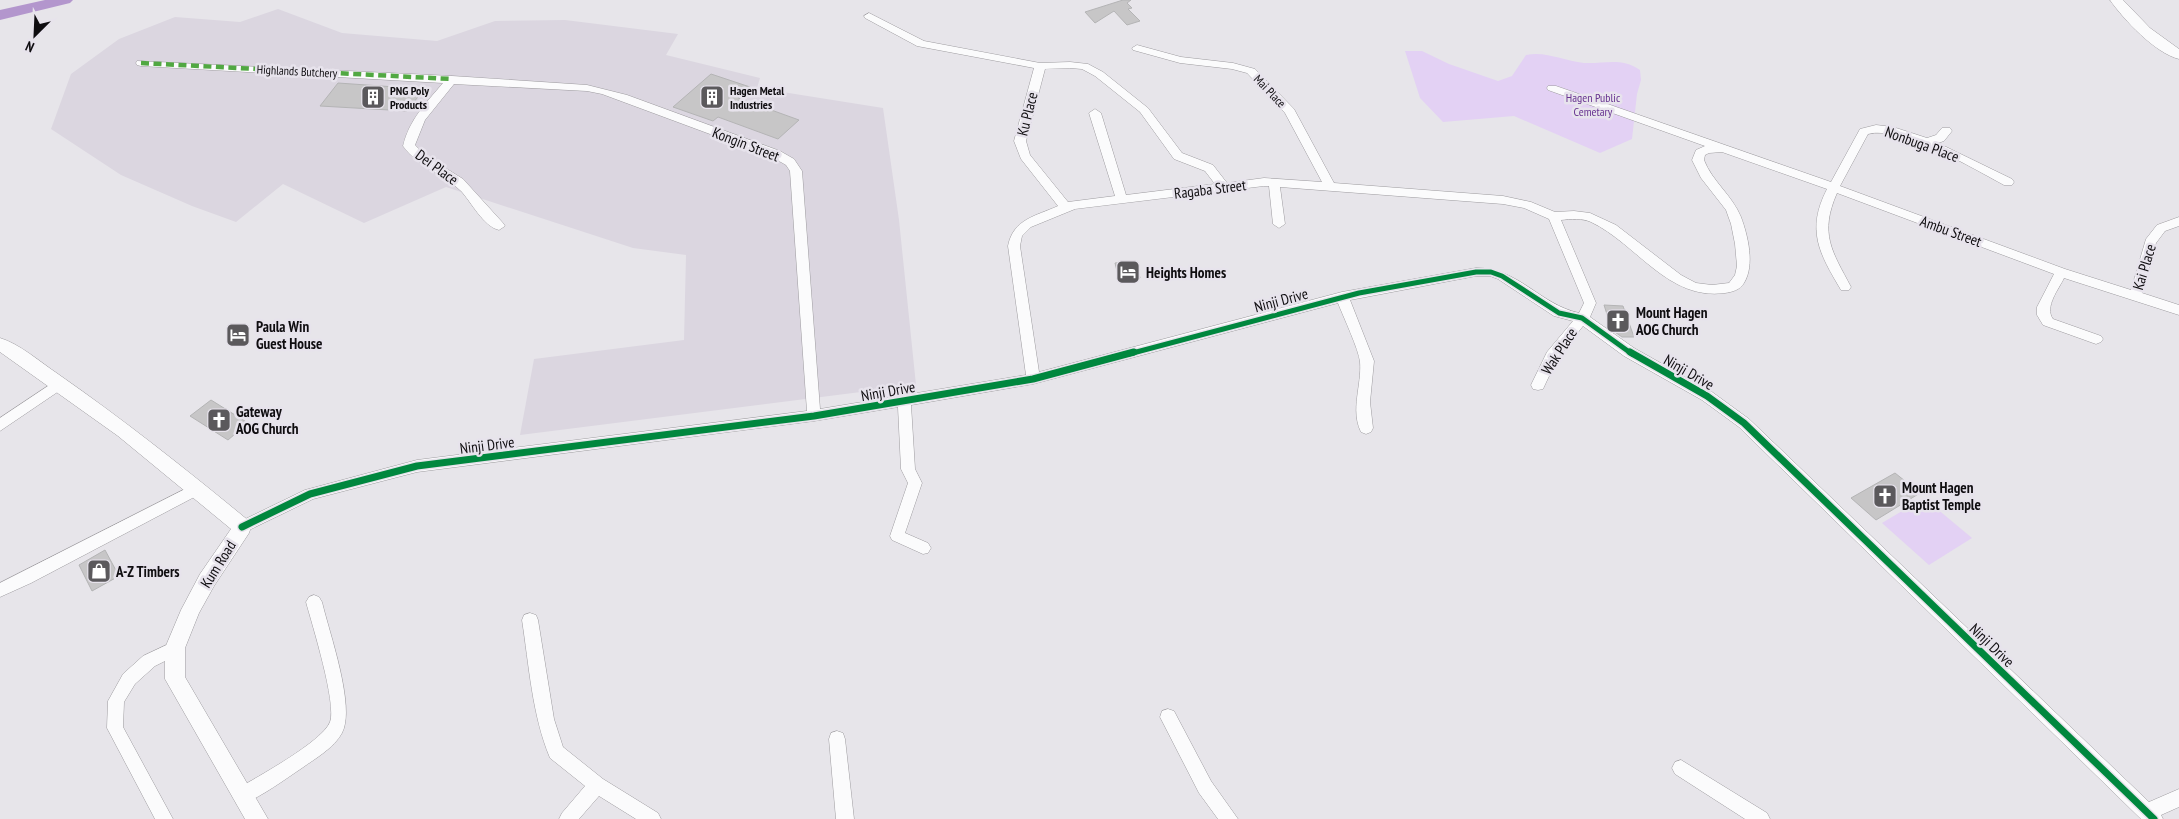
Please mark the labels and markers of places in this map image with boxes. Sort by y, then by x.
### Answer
place label: PNG Poly Products [390,83,429,112]
place label: Hagen Metal Industries [730,83,784,112]
building icon: PNG Poly Products [360,84,386,110]
building icon: Hagen Metal Industries [699,84,725,110]
hotel icon: Heights Homes [1115,259,1141,285]
place label: Heights Homes [1146,263,1226,282]
place label: Mount Hagen AOG Church [1635,303,1708,339]
church icon: Mount Hagen AOG Church [1605,308,1631,334]
place label: Paula Win Guest House [256,317,322,353]
hotel icon: Paula Win Guest House [225,322,251,348]
place label: Gateway AOG Church [235,402,299,438]
church icon: Gateway AOG Church [206,407,232,433]
place label: Mount Hagen Baptist Temple [1902,478,1981,514]
church icon: Mount Hagen Baptist Temple [1872,483,1898,509]
shop icon: A-Z Timbers [86,558,112,584]
place label: A-Z Timbers [115,562,180,581]

